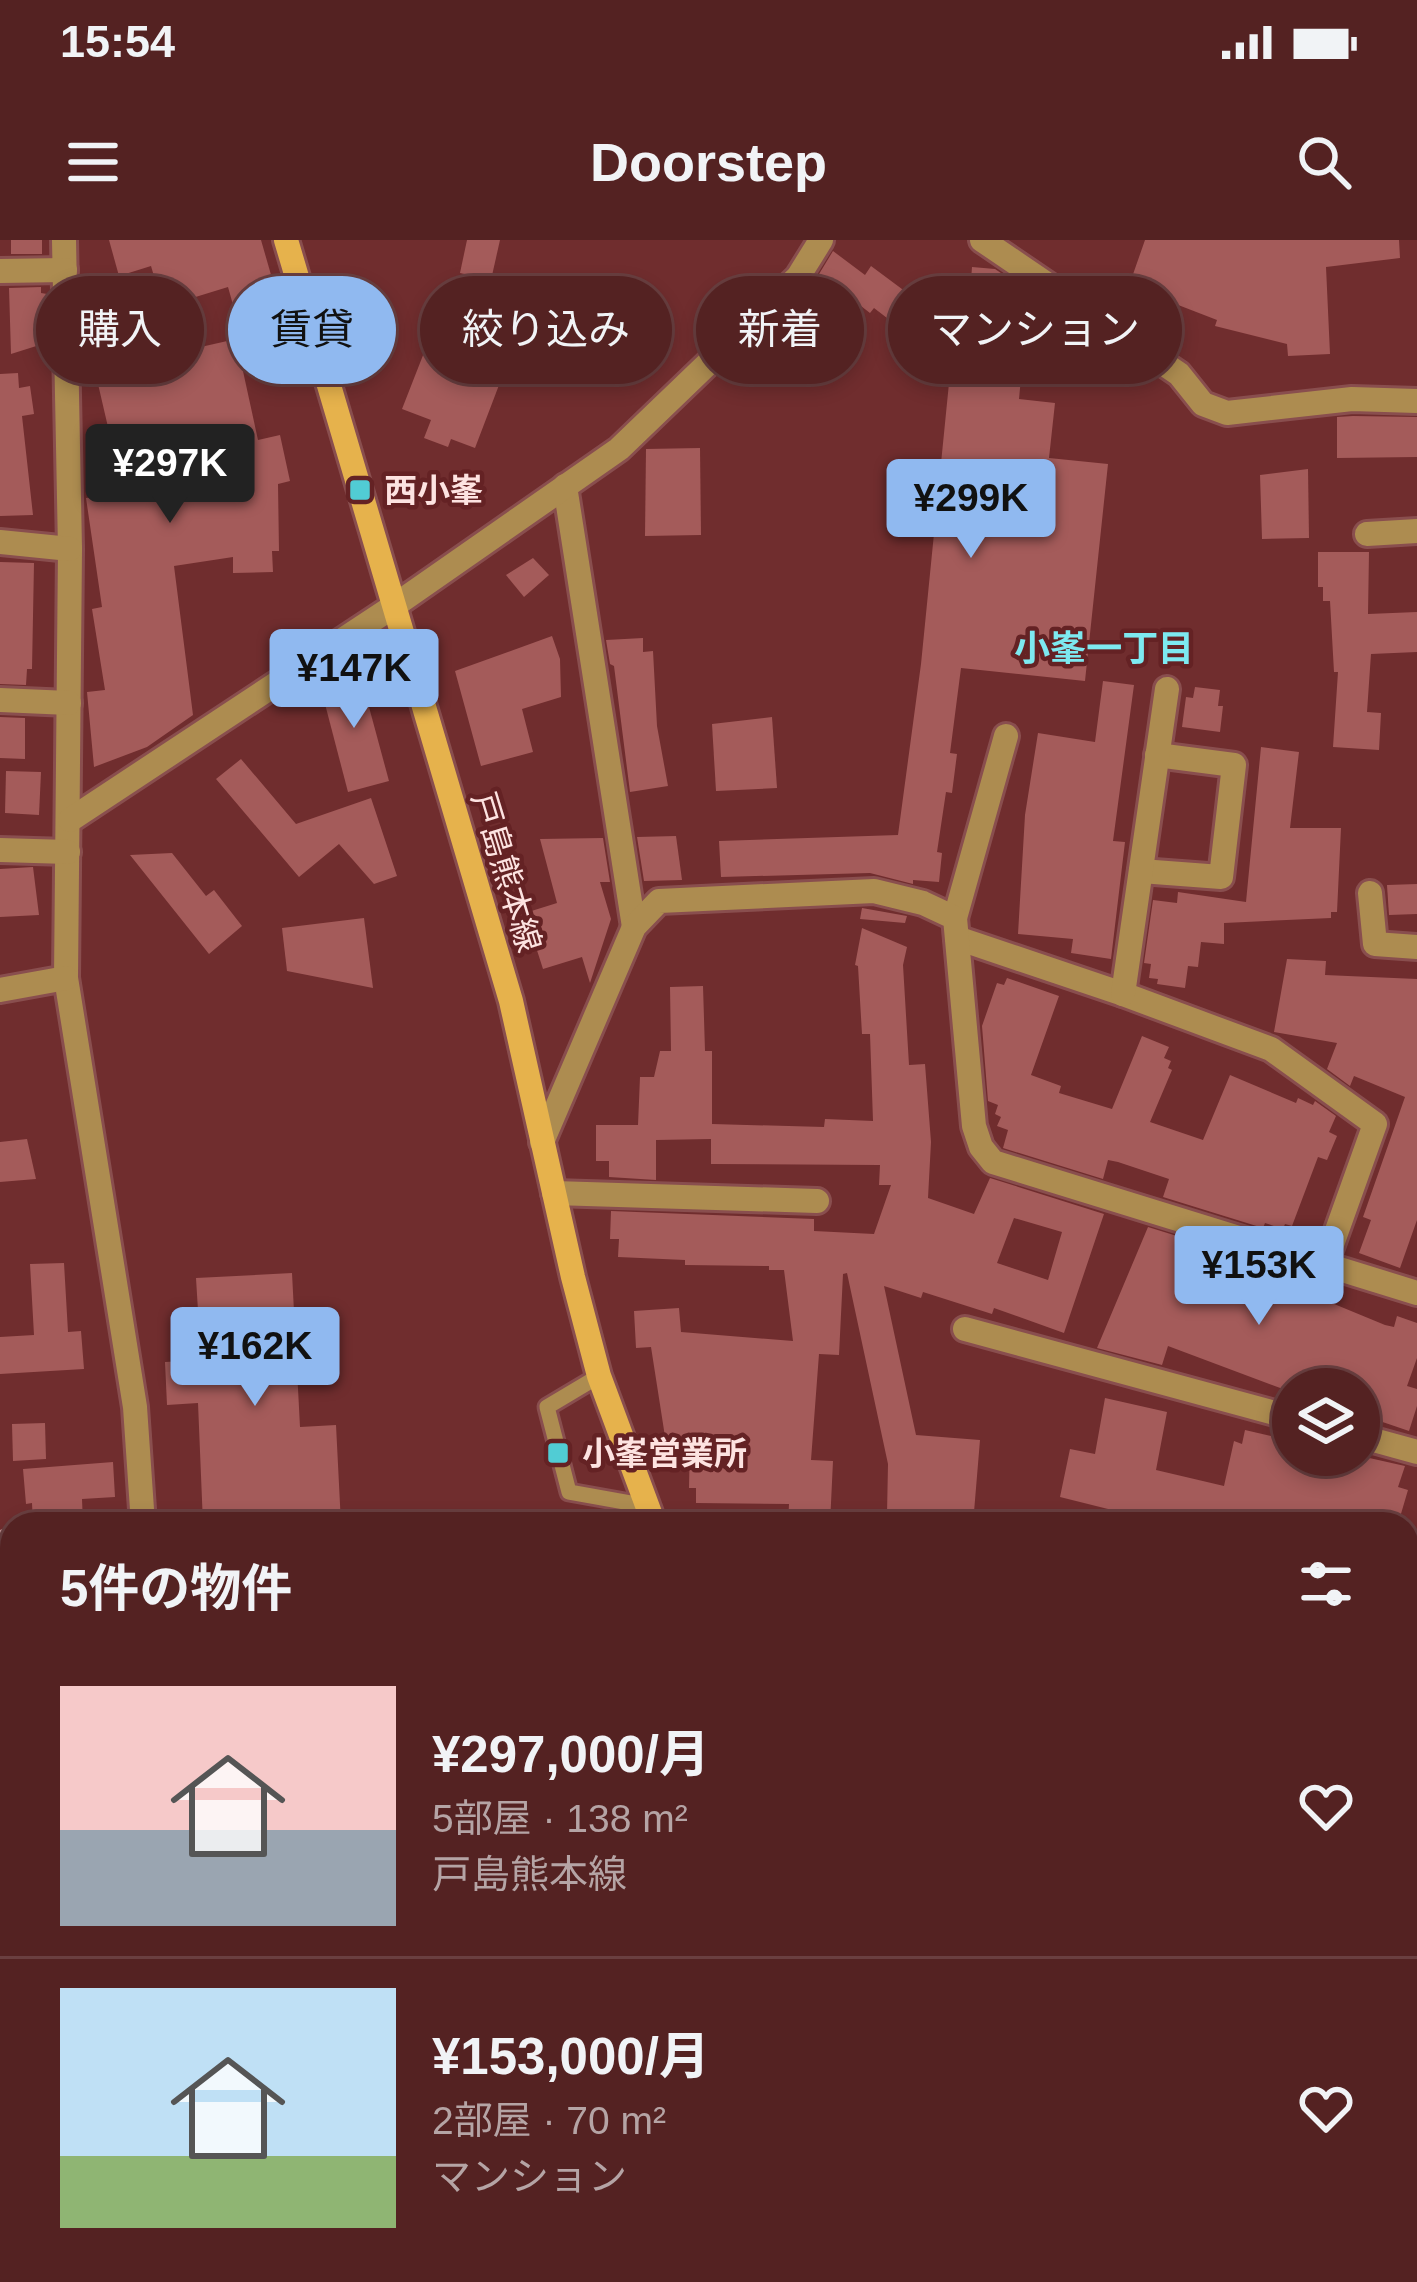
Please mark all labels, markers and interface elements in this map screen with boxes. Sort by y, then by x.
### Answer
text: 15:54 [60,16,175,67]
icon: menu [60,129,126,195]
icon: search [1291,129,1357,195]
text: Doorstep [590,132,827,192]
chip: 購入 [36,276,204,384]
chip: 賃貸 [228,276,396,384]
chip: 絞り込み [420,276,672,384]
chip: 新着 [696,276,864,384]
chip: マンション [888,276,1182,384]
pin: ¥297K [86,424,254,526]
text: ¥297K [113,441,227,484]
pin: ¥299K [887,459,1055,561]
place label: 西小峯 [384,472,483,509]
text: ¥299K [914,476,1028,519]
marker: 西小峯 [347,477,373,503]
district label: 小峯一丁目 [1014,628,1194,669]
pin: ¥147K [270,629,438,731]
text: ¥147K [297,646,411,689]
street label: 戸島熊本線 [465,788,548,956]
pin: ¥153K [1175,1226,1343,1328]
text: ¥153K [1202,1243,1316,1286]
pin: ¥162K [171,1307,339,1409]
text: ¥162K [198,1324,312,1367]
map controls [1272,1368,1380,1476]
button: layers [1272,1368,1380,1476]
place label: 小峯営業所 [582,1435,747,1472]
marker: 小峯営業所 [545,1440,571,1466]
icon: filters [1293,1551,1359,1617]
text: 5件の物件 [60,1560,292,1617]
text: ¥297,000/月 [432,1726,710,1783]
icon: home [156,1734,300,1878]
icon: heart [1293,1773,1359,1839]
text: 5部屋 · 138 m² [432,1797,688,1840]
text: 戸島熊本線 [432,1853,627,1896]
text: ¥153,000/月 [432,2028,710,2085]
icon: home [156,2036,300,2180]
icon: heart [1293,2075,1359,2141]
text: 2部屋 · 70 m² [432,2099,666,2142]
text: マンション [432,2155,627,2198]

